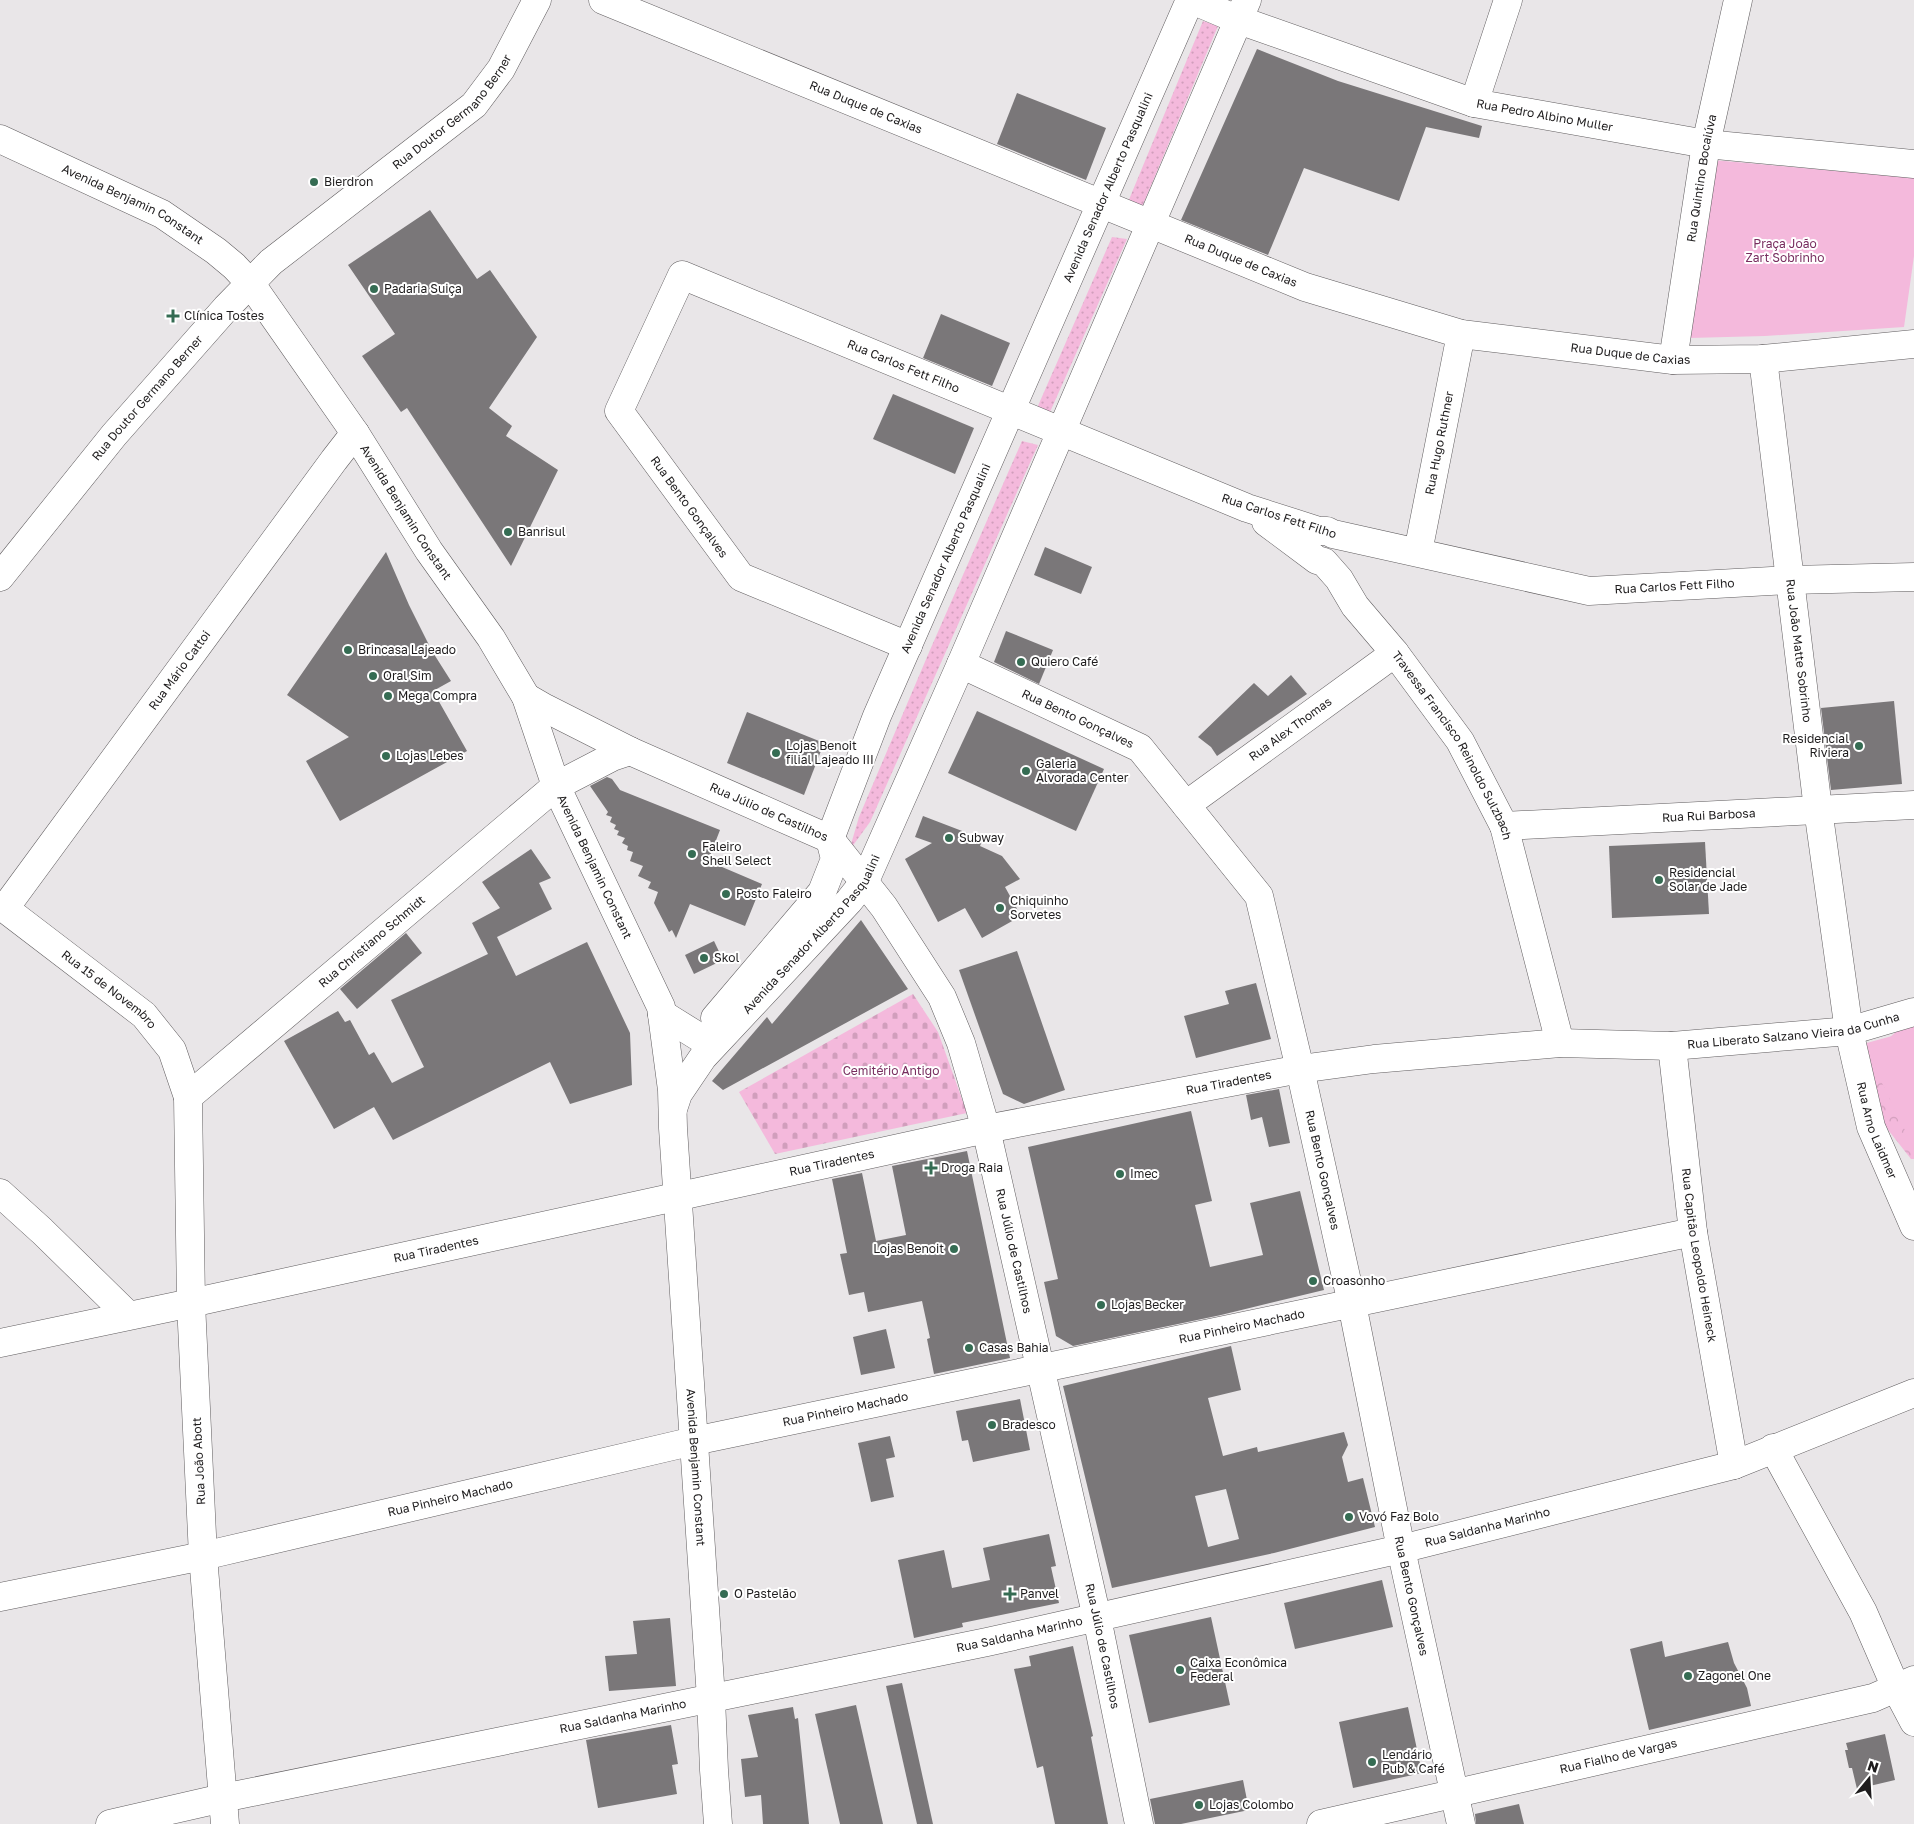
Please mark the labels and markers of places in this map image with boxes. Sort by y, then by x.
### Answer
place label: Bierdron [324,174,373,189]
marker: Bierdron [308,176,320,188]
place label: Padaria Suiça [384,281,462,296]
marker: Padaria Suiça [368,283,380,295]
place label: Clínica Tostes [184,308,264,323]
marker: Clínica Tostes [166,309,180,323]
place label: Banrisul [518,524,566,539]
marker: Banrisul [502,526,514,538]
place label: Brincasa Lajeado [358,642,456,657]
marker: Brincasa Lajeado [342,644,354,656]
place label: Quiero Café [1031,654,1098,669]
marker: Quiero Café [1015,656,1027,668]
place label: Oral Sim [383,668,432,683]
marker: Oral Sim [367,670,379,682]
place label: Mega Compra [398,688,477,703]
marker: Mega Compra [382,690,394,702]
place label: Residencial Riviera [1782,731,1849,760]
place label: Lojas Benoit filial Lajeado III [786,738,874,767]
marker: Residencial Riviera [1853,740,1865,752]
marker: Lojas Benoit filial Lajeado III [770,747,782,759]
place label: Lojas Lebes [396,748,464,763]
marker: Lojas Lebes [380,750,392,762]
place label: Galeria Alvorada Center [1036,756,1129,785]
marker: Galeria Alvorada Center [1020,765,1032,777]
place label: Subway [959,830,1004,845]
marker: Subway [943,832,955,844]
place label: Faleiro Shell Select [702,839,772,868]
marker: Faleiro Shell Select [686,848,698,860]
place label: Residencial Solar de Jade [1669,865,1747,894]
marker: Residencial Solar de Jade [1653,874,1665,886]
place label: Posto Faleiro [736,886,812,901]
marker: Posto Faleiro [720,888,732,900]
place label: Chiquinho Sorvetes [1010,893,1069,922]
marker: Chiquinho Sorvetes [994,902,1006,914]
place label: Skol [714,950,739,965]
marker: Skol [698,952,710,964]
place label: Droga Raia [941,1160,1003,1175]
marker: Droga Raia [925,1162,937,1174]
place label: Imec [1130,1166,1158,1181]
marker: Imec [1114,1168,1126,1180]
place label: Lojas Benoit [873,1241,944,1256]
marker: Lojas Benoit [948,1243,960,1255]
place label: Croasonho [1323,1273,1385,1288]
marker: Croasonho [1307,1275,1319,1287]
place label: Lojas Becker [1111,1297,1184,1312]
marker: Lojas Becker [1095,1299,1107,1311]
place label: Casas Bahia [979,1340,1049,1355]
marker: Casas Bahia [963,1342,975,1354]
place label: Bradesco [1002,1417,1056,1432]
marker: Bradesco [986,1419,998,1431]
place label: Vovó Faz Bolo [1359,1509,1439,1524]
marker: Vovó Faz Bolo [1343,1511,1355,1523]
place label: O Pastelão [734,1586,796,1601]
place label: Panvel [1020,1586,1059,1601]
marker: O Pastelão [718,1588,730,1600]
marker: Panvel [1004,1588,1016,1600]
place label: Caixa Econômica Federal [1190,1655,1287,1684]
marker: Caixa Econômica Federal [1174,1664,1186,1676]
place label: Zagonel One [1698,1668,1771,1683]
marker: Zagonel One [1682,1670,1694,1682]
place label: Lendário Pub & Café [1382,1747,1445,1776]
marker: Lendário Pub & Café [1366,1756,1378,1768]
place label: Lojas Colombo [1209,1797,1294,1812]
marker: Lojas Colombo [1193,1799,1205,1811]

